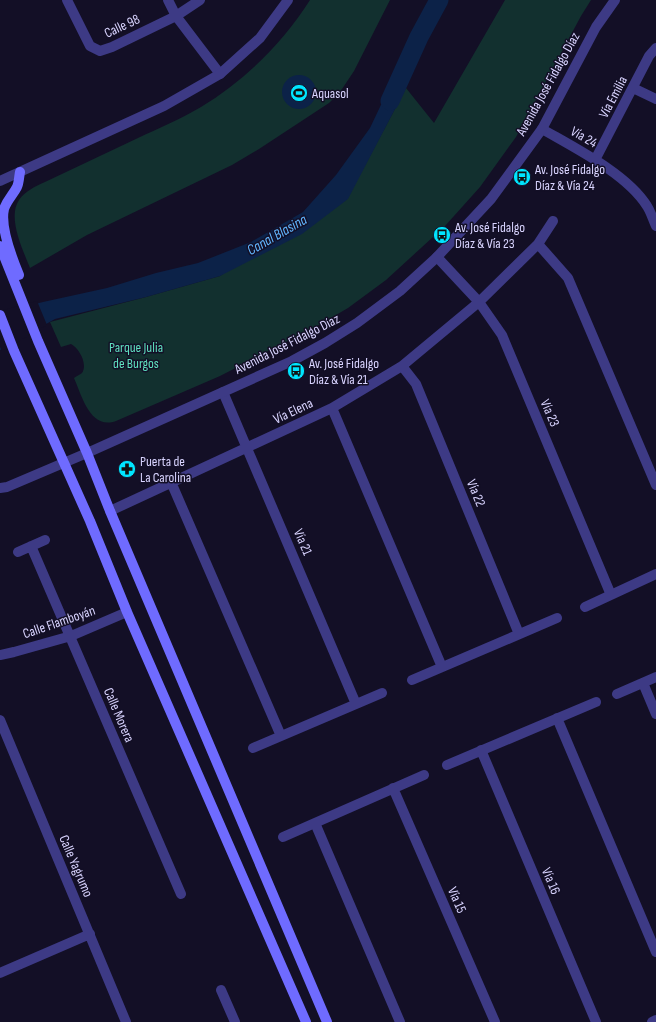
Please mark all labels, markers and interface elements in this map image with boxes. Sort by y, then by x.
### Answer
street label: Calle 98 [101,10,143,42]
street label: Avenida José Fidalgo Díaz [512,29,584,140]
street label: Vía Emilia [595,73,631,121]
sports icon: Aquasol [289,83,309,103]
place label: Aquasol [311,85,349,102]
street label: Vía 24 [568,123,601,151]
place label: Av. José Fidalgo Díaz & Vía 24 [534,161,605,194]
bus stop icon: Av. José Fidalgo Díaz & Vía 24 [512,167,532,187]
water label: Canal Blasina [244,210,310,260]
place label: Av. José Fidalgo Díaz & Vía 23 [454,219,525,252]
bus stop icon: Av. José Fidalgo Díaz & Vía 23 [432,225,452,245]
street label: Avenida José Fidalgo Díaz [231,310,342,378]
park label: Parque Julia de Burgos [109,339,163,372]
place label: Av. José Fidalgo Díaz & Vía 21 [308,355,379,388]
bus stop icon: Av. José Fidalgo Díaz & Vía 21 [286,361,306,381]
street label: Vía Elena [270,394,316,428]
street label: Vía 23 [537,397,563,429]
place label: Puerta de La Carolina [140,453,191,486]
pharmacy icon: Puerta de La Carolina [117,459,137,479]
street label: Vía 22 [463,477,489,509]
street label: Vía 21 [290,526,316,558]
street label: Calle Flamboyán [21,602,97,642]
street label: Calle Morera [100,685,138,745]
street label: Calle Yagrumo [55,832,97,900]
street label: Vía 16 [538,865,564,897]
street label: Vía 15 [444,884,470,916]

